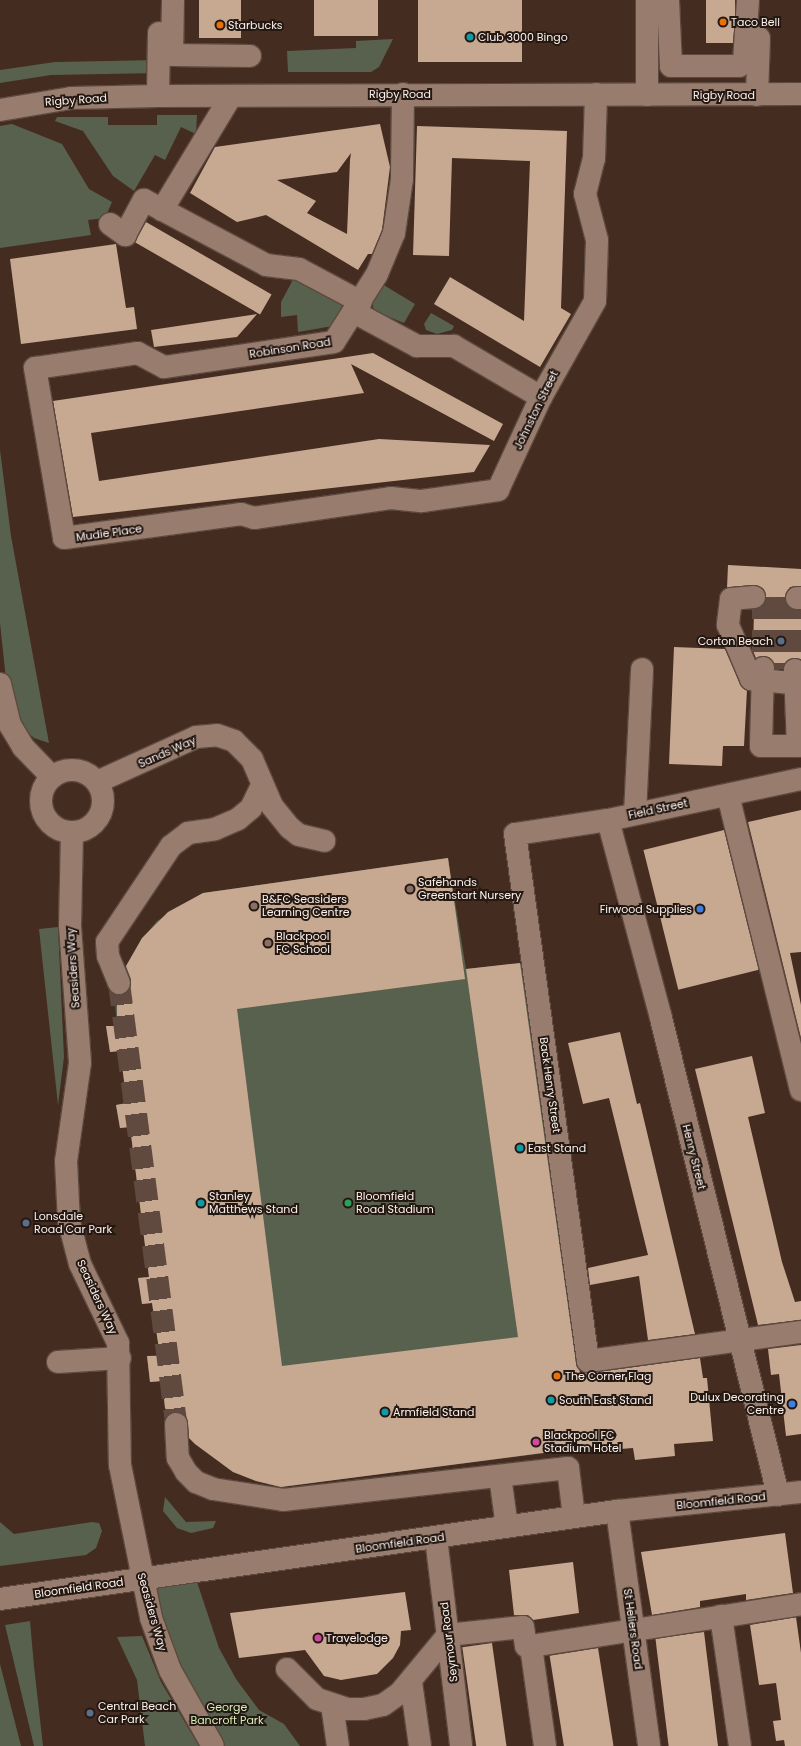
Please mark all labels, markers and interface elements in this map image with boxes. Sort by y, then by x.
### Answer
place label: Taco Bell [731,15,780,29]
marker: Taco Bell [718,17,728,27]
place label: Starbucks [228,18,283,32]
marker: Starbucks [215,20,225,30]
place label: Club 3000 Bingo [478,30,568,44]
marker: Club 3000 Bingo [465,32,475,42]
street label: Rigby Road [369,87,431,101]
street label: Rigby Road [693,88,755,102]
street label: Rigby Road [45,91,107,109]
street label: Robinson Road [248,335,332,361]
street label: Johnston Street [511,368,561,452]
street label: Mudie Place [75,522,143,544]
place label: Corton Beach [698,634,773,648]
marker: Corton Beach [776,636,786,646]
street label: Sands Way [136,733,198,771]
street label: Field Street [627,796,689,822]
place label: Safehands Greenstart Nursery [418,876,521,902]
marker: Safehands Greenstart Nursery [405,884,415,894]
place label: B&FC Seasiders Learning Centre [262,893,350,919]
marker: B&FC Seasiders Learning Centre [249,901,259,911]
place label: Firwood Supplies [600,902,692,916]
marker: Firwood Supplies [695,904,705,914]
street label: Seasiders Way [64,927,82,1009]
place label: Blackpool FC School [276,930,330,956]
marker: Blackpool FC School [263,938,273,948]
street label: Back Henry Street [537,1036,563,1134]
street label: Henry Street [680,1123,708,1191]
place label: East Stand [528,1141,586,1155]
marker: East Stand [515,1143,525,1153]
place label: Stanley Matthews Stand [209,1190,298,1216]
place label: Bloomfield Road Stadium [356,1190,434,1216]
marker: Stanley Matthews Stand [196,1198,206,1208]
marker: Bloomfield Road Stadium [343,1198,353,1208]
place label: Lonsdale Road Car Park [34,1210,112,1236]
marker: Lonsdale Road Car Park [21,1218,31,1228]
street label: Seasiders Way [74,1258,120,1336]
place label: The Corner Flag [565,1369,651,1383]
marker: The Corner Flag [552,1371,562,1381]
place label: Dulux Decorating Centre [690,1391,784,1417]
place label: South East Stand [559,1393,652,1407]
marker: South East Stand [546,1395,556,1405]
marker: Dulux Decorating Centre [787,1399,797,1409]
place label: Armfield Stand [393,1405,474,1419]
marker: Armfield Stand [380,1407,390,1417]
place label: Blackpool FC Stadium Hotel [544,1429,622,1455]
marker: Blackpool FC Stadium Hotel [531,1437,541,1447]
street label: Bloomfield Road [676,1490,766,1512]
street label: Bloomfield Road [355,1530,445,1556]
street label: Seasiders Way [135,1571,169,1653]
street label: Bloomfield Road [34,1575,124,1601]
street label: St Heliers Road [621,1588,645,1670]
street label: Seymour Road [438,1601,460,1683]
place label: Travelodge [326,1631,388,1645]
marker: Travelodge [313,1633,323,1643]
place label: Central Beach Car Park [98,1700,176,1726]
park label: George Bancroft Park [190,1701,264,1727]
marker: Central Beach Car Park [85,1708,95,1718]

